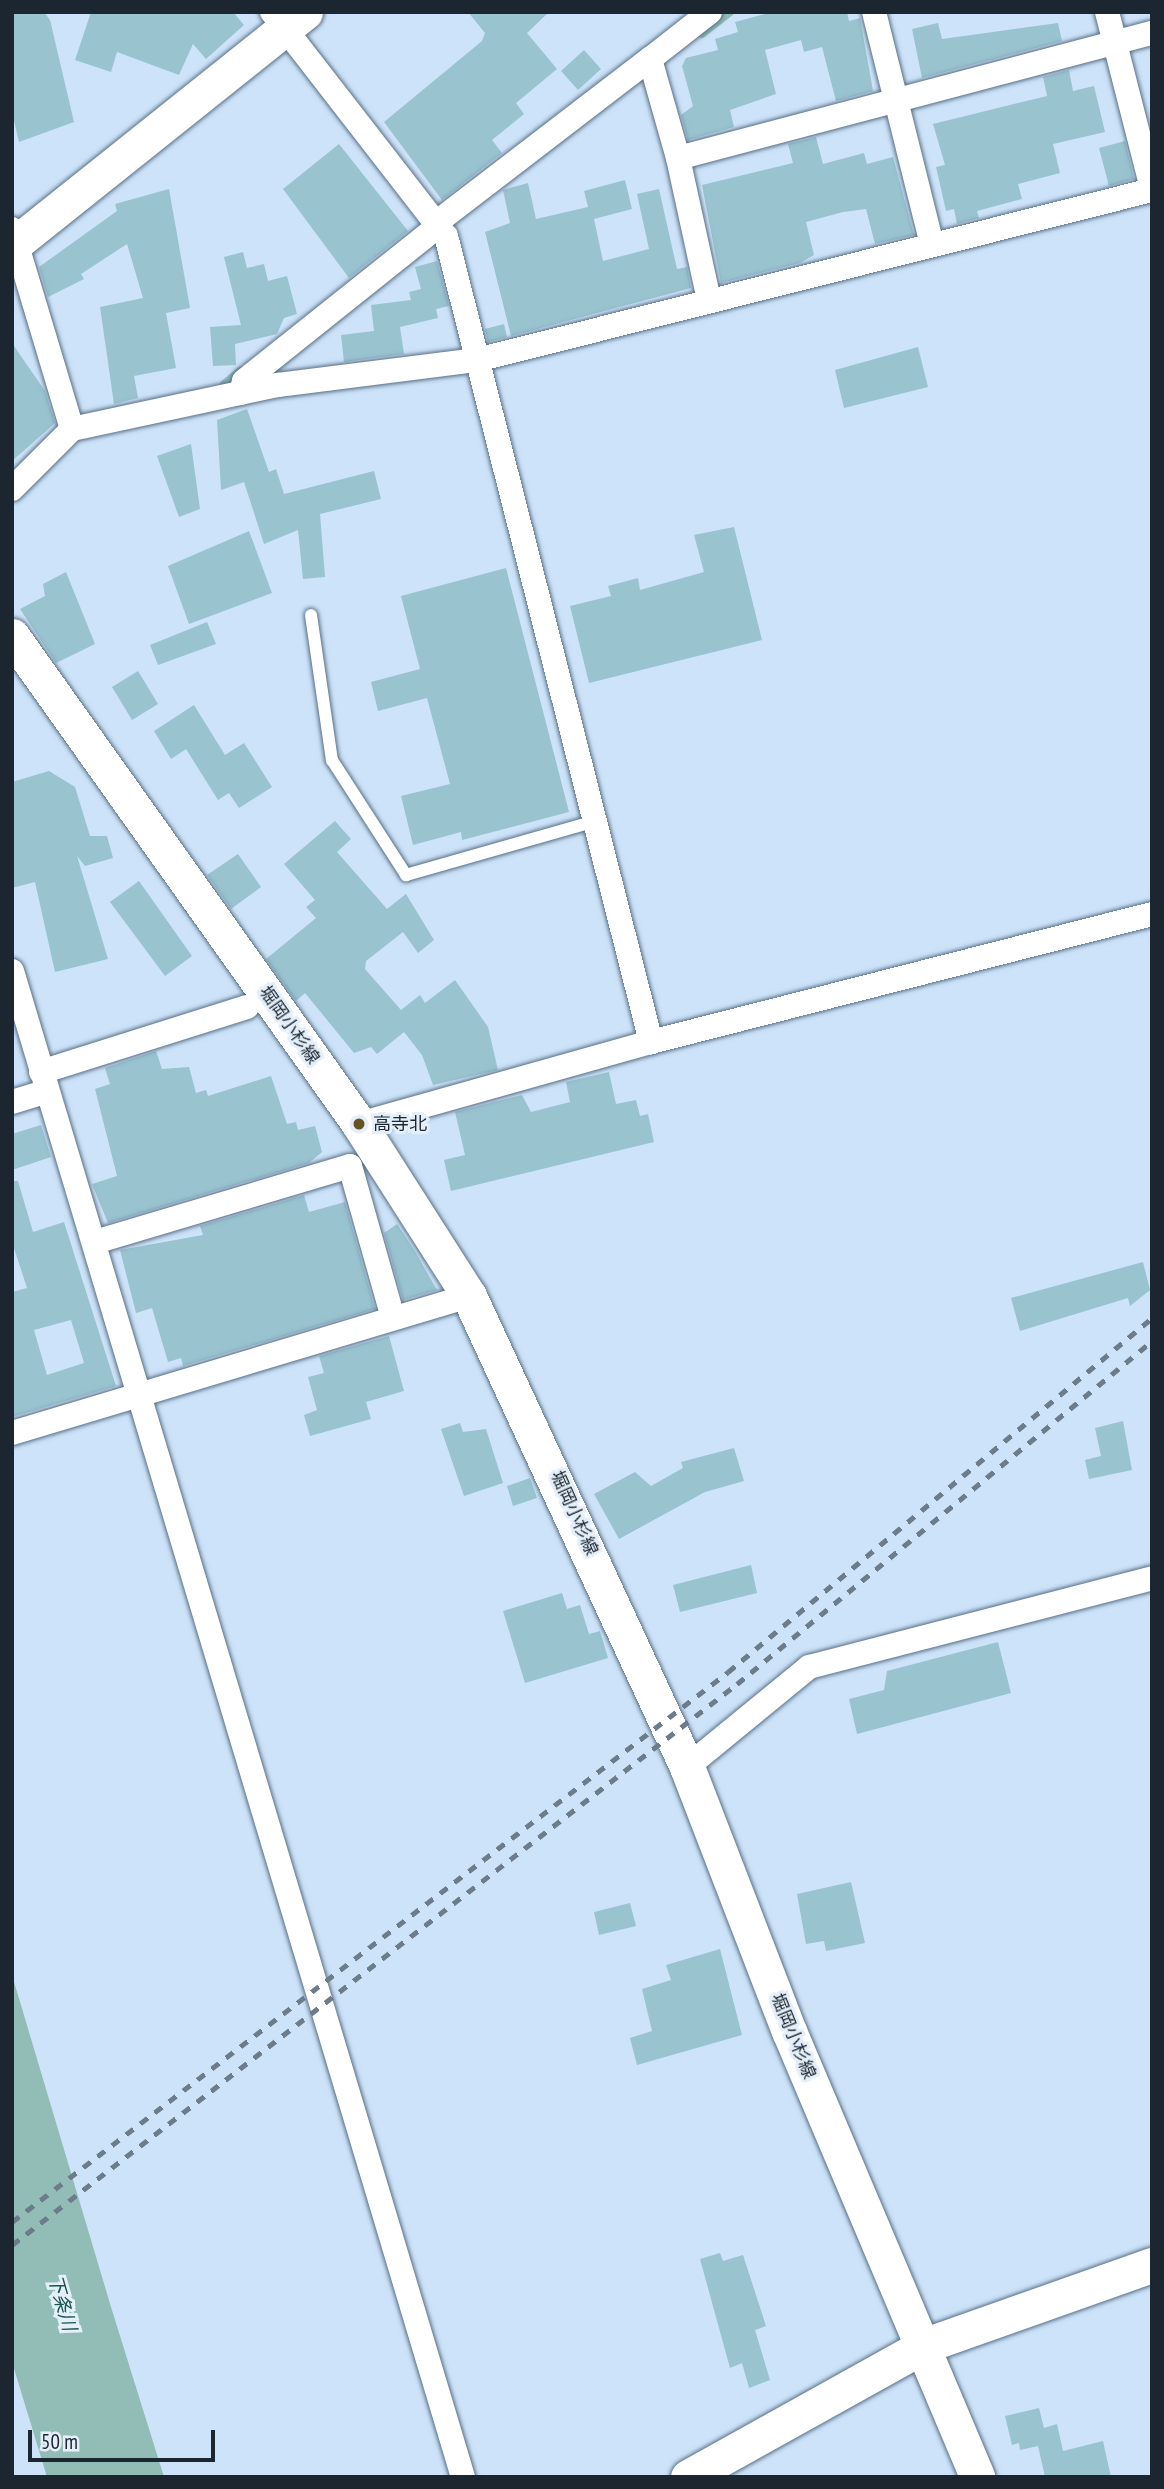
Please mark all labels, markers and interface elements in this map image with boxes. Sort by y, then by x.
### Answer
street label: 堀岡小杉線 [254,982,324,1068]
place label: 高寺北 [373,1113,427,1135]
marker: 高寺北 [351,1116,367,1132]
street label: 堀岡小杉線 [546,1467,602,1559]
street label: 堀岡小杉線 [766,1990,820,2082]
water label: 下条川 [43,2272,81,2334]
scale bar [32,2416,219,2460]
text: 50 m [41,2428,78,2455]

